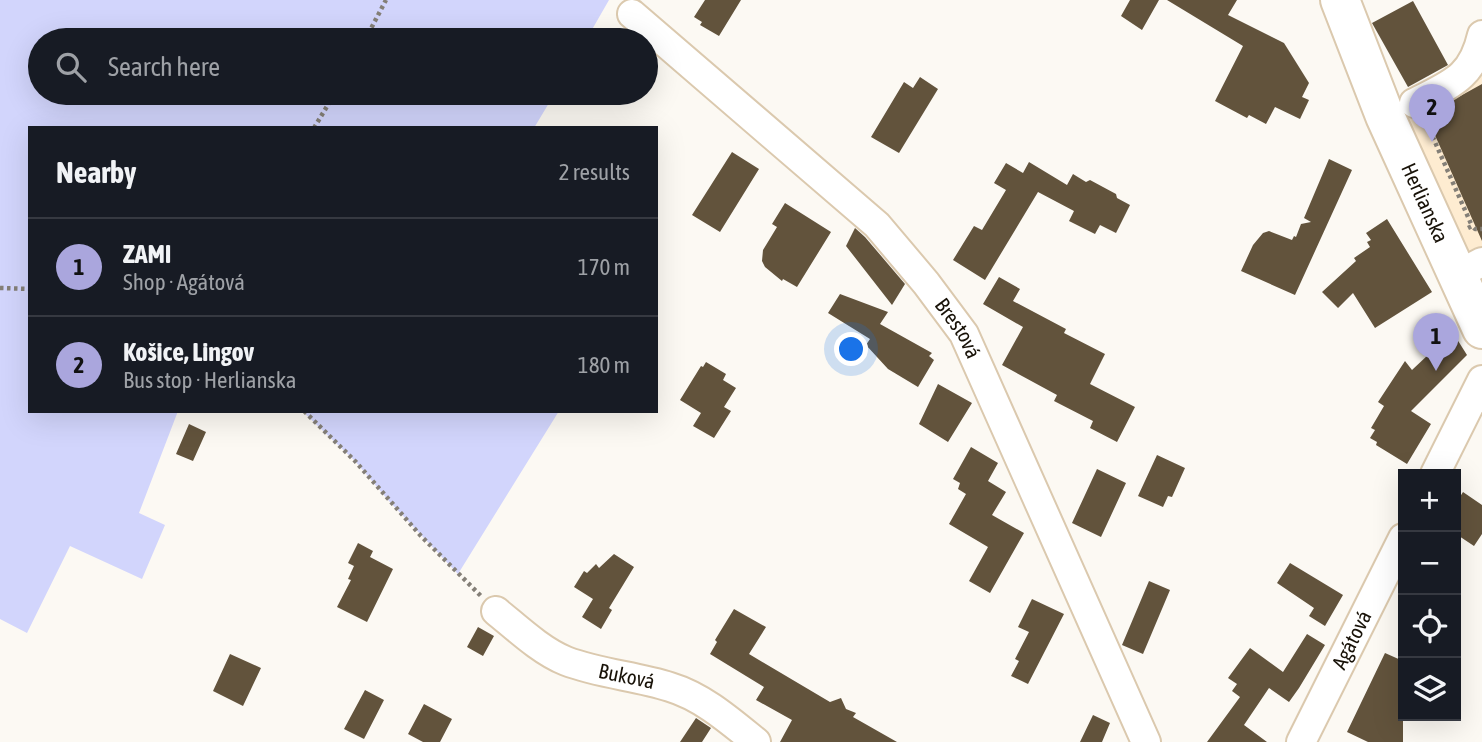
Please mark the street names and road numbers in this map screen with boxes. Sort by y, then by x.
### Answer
street label: Herlianska [1397,159,1454,246]
street label: Brestová [931,293,986,362]
street label: Agátová [1326,606,1376,673]
street label: Buková [596,658,657,693]

